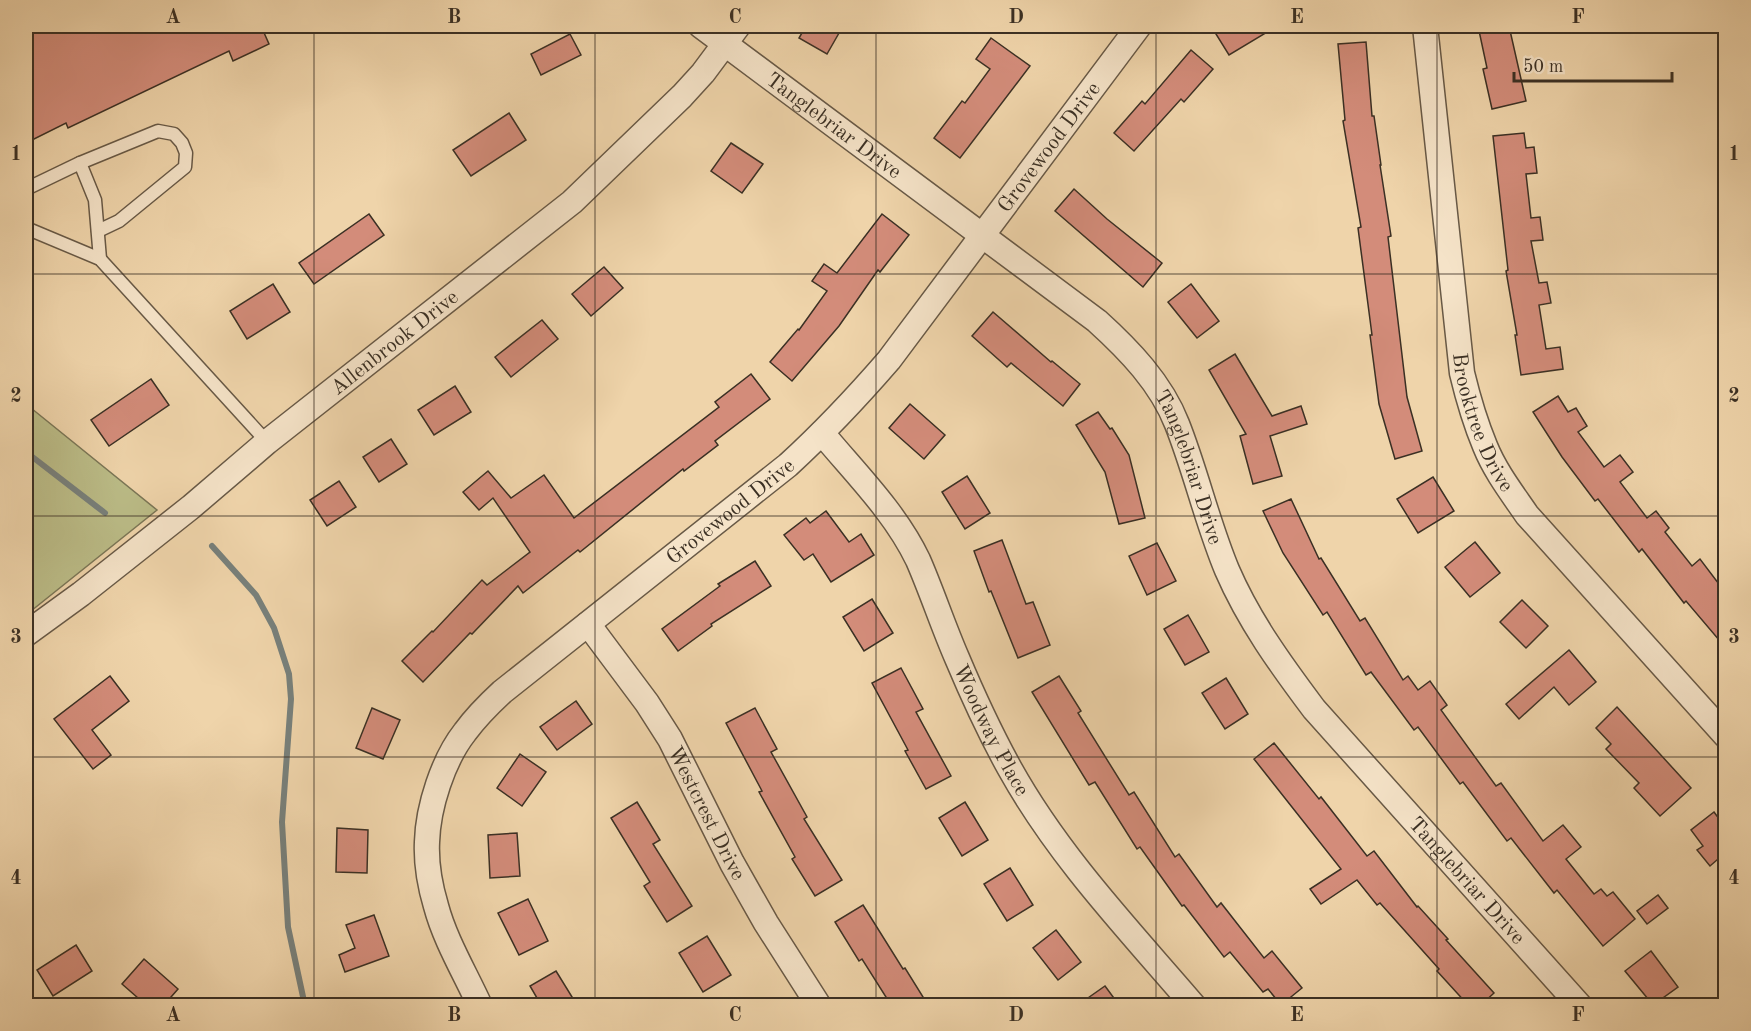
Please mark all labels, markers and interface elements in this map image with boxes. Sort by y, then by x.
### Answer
text: A [165,8,181,28]
text: B [447,8,461,28]
text: C [728,8,742,28]
text: D [1008,8,1024,28]
text: E [1290,8,1304,28]
text: F [1571,8,1585,28]
scale bar [1514,45,1672,83]
text: 50 m [1523,58,1563,76]
street label: Tanglebriar Drive [762,69,905,183]
street label: Grovewood Drive [994,79,1105,217]
text: 1 [10,145,22,165]
text: 1 [1728,145,1740,165]
street label: Allenbrook Drive [327,287,463,400]
street label: Brooktree Drive [1448,352,1517,496]
text: 2 [10,387,22,407]
street label: Tanglebriar Drive [1150,387,1225,547]
text: 2 [1728,387,1740,407]
street label: Grovewood Drive [663,455,799,569]
text: 3 [10,628,22,648]
text: 3 [1728,628,1740,648]
street label: Woodway Place [949,662,1032,800]
street label: Westcrest Drive [663,743,748,884]
street label: Tanglebriar Drive [1404,814,1528,949]
text: 4 [10,869,22,889]
text: 4 [1728,869,1740,889]
text: A [165,1006,181,1026]
text: B [447,1006,461,1026]
text: C [728,1006,742,1026]
text: D [1008,1006,1024,1026]
text: E [1290,1006,1304,1026]
text: F [1571,1006,1585,1026]

